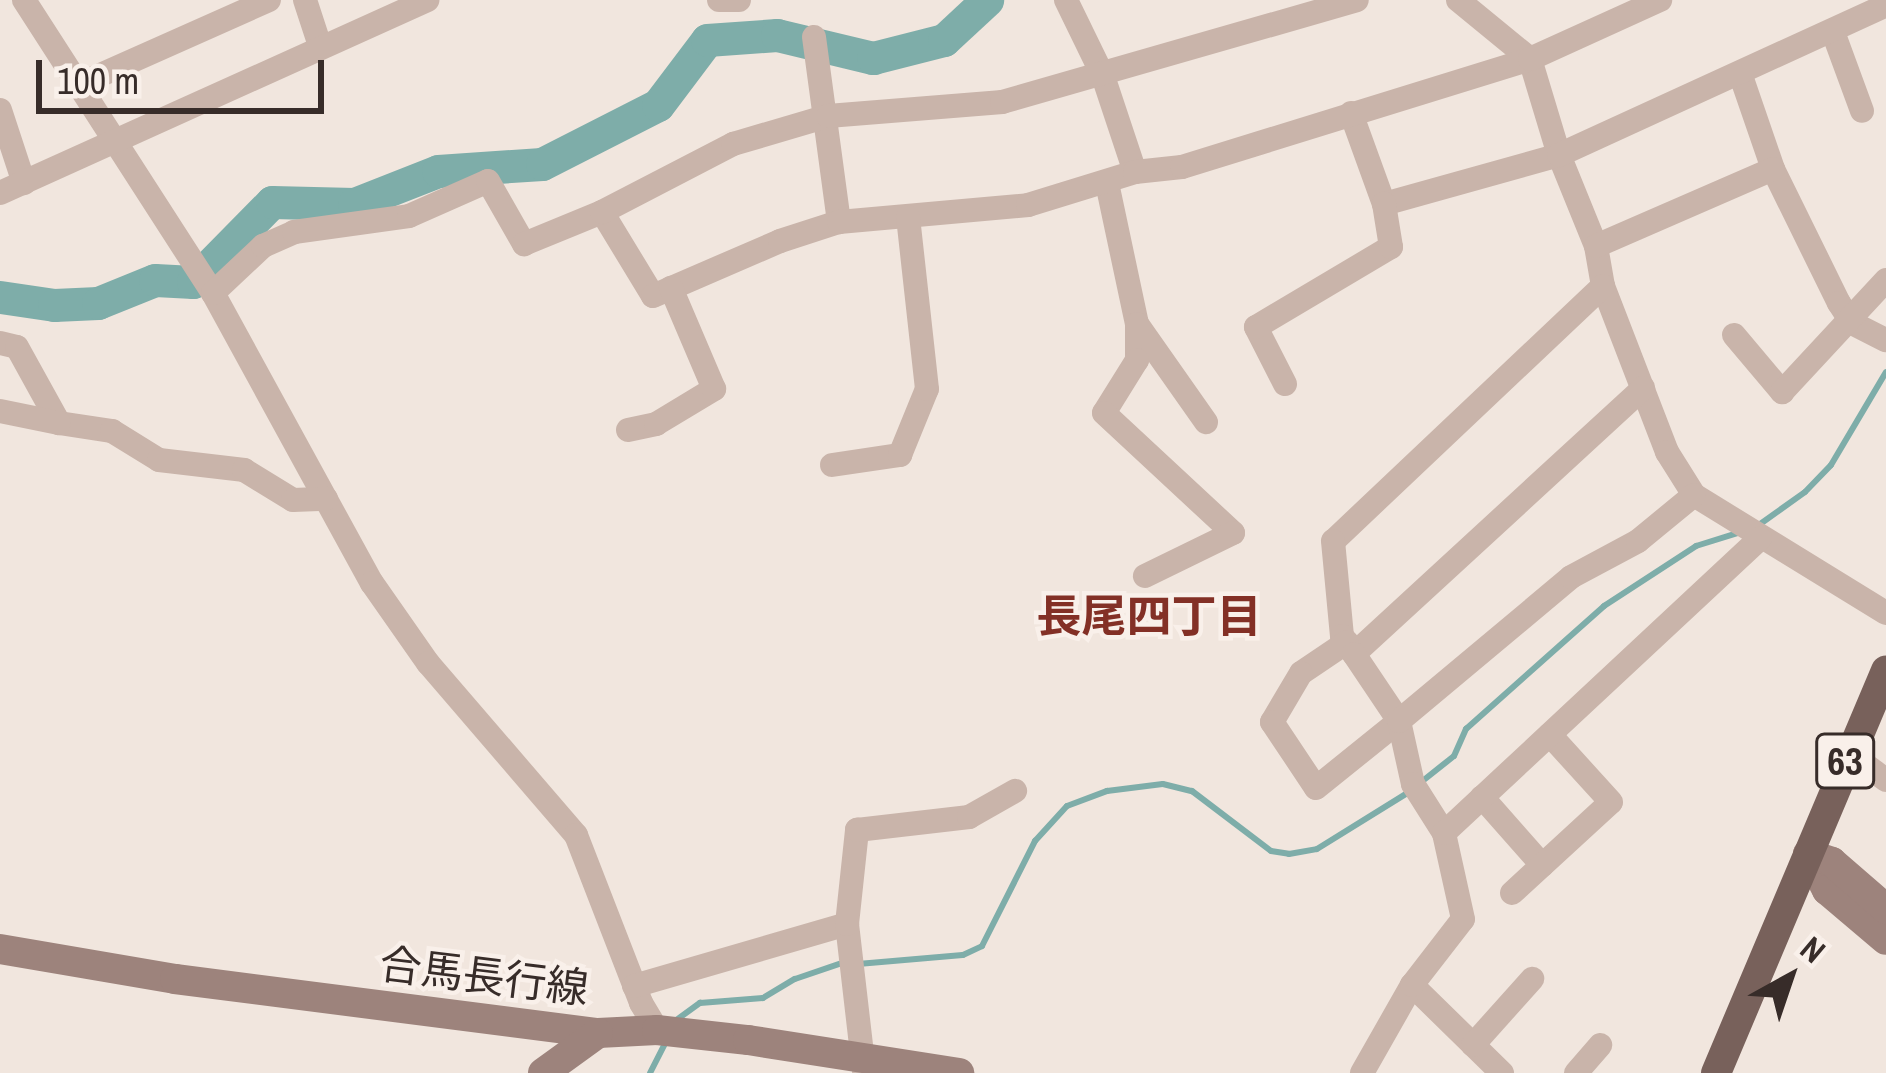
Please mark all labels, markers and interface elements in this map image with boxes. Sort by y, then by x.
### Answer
scale bar [42,36,330,110]
text: 100 m [57,57,139,105]
district label: 長尾四丁目 [1037,589,1261,643]
road number: 63 [1815,728,1875,794]
north arrow [1730,917,1850,1037]
text: N [1792,926,1835,973]
street label: 合馬長行線 [377,938,591,1014]

